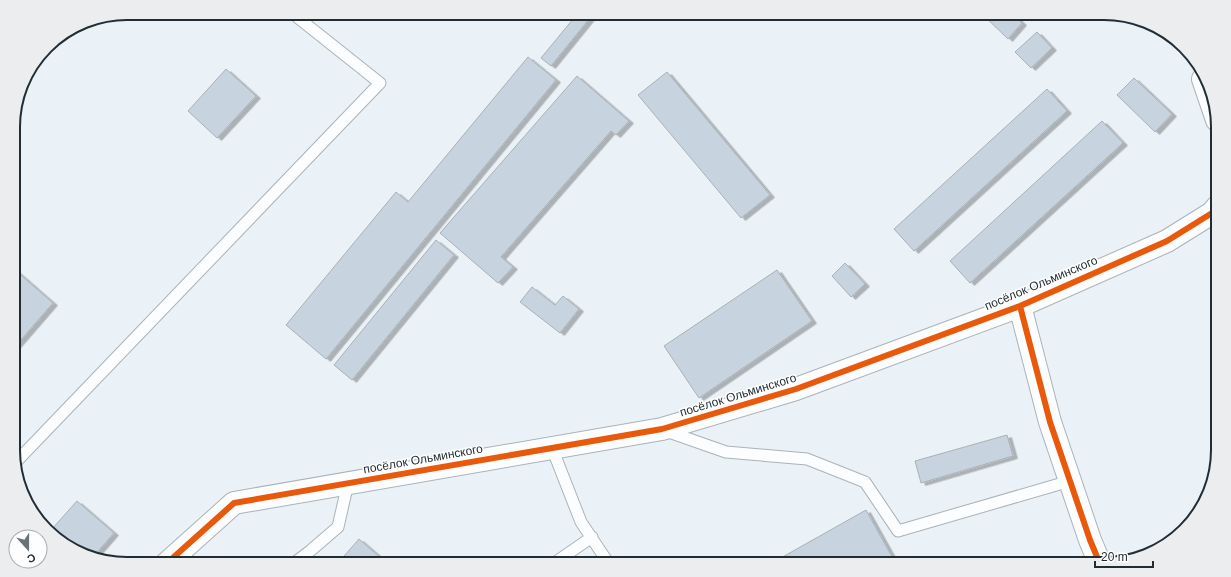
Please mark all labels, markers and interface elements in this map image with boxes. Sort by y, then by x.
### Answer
street label: посёлок Ольминского [983,253,1100,313]
street label: посёлок Ольминского [678,371,798,419]
street label: посёлок Ольминского [362,442,484,476]
north arrow [8,529,48,569]
scale bar [1095,543,1153,569]
text: 20 m [1101,550,1128,564]
text: С [26,551,37,565]

